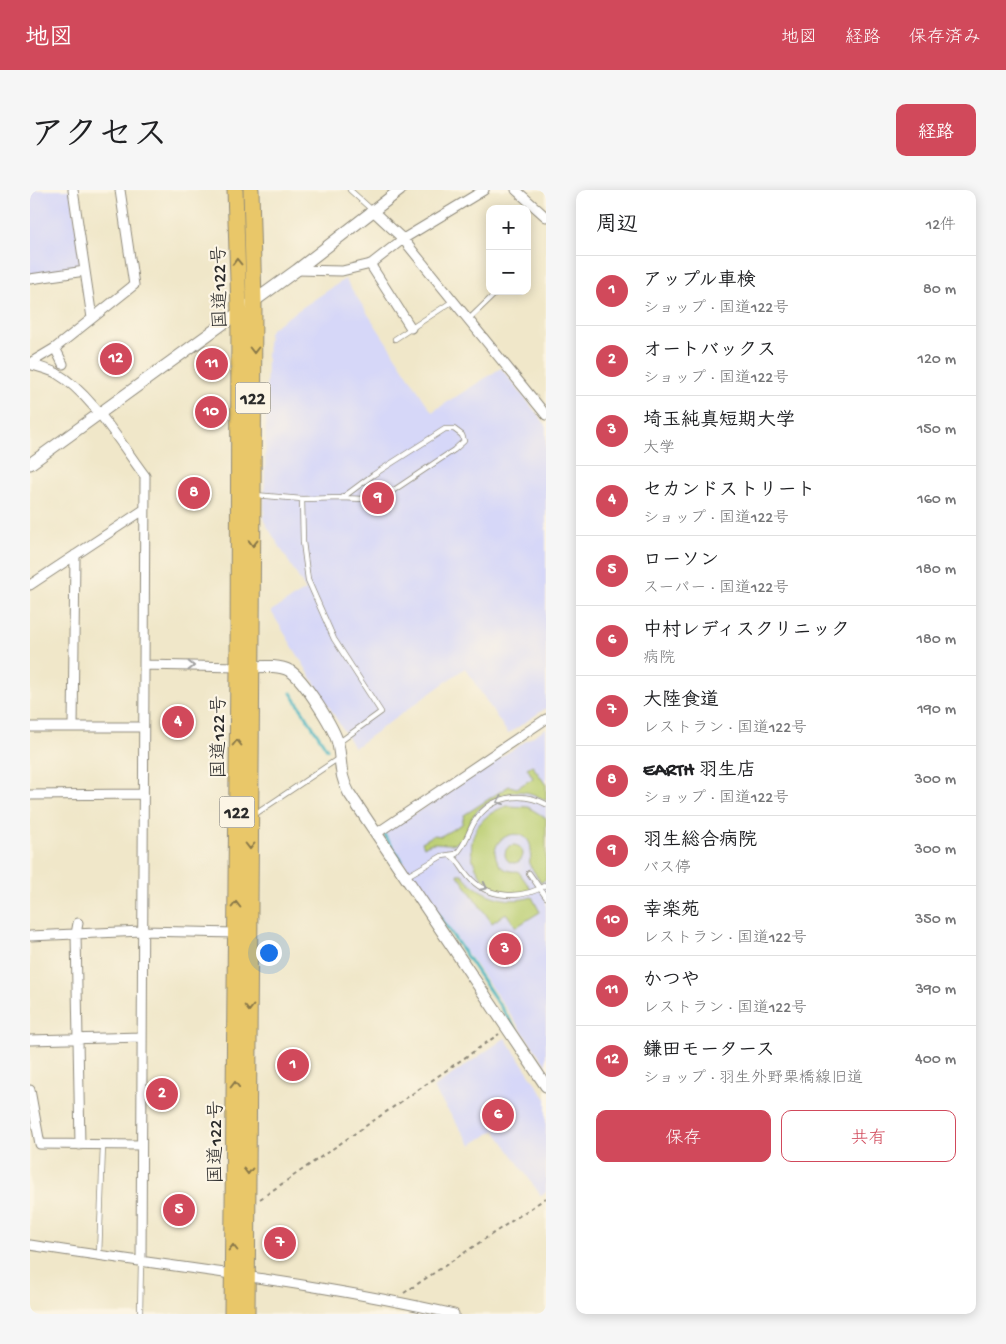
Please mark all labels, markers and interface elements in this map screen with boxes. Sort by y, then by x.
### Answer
text: 地図 [25,25,73,54]
text: 地図 [781,28,817,49]
text: 経路 [845,28,881,49]
text: 保存済み [909,28,981,49]
button: 経路 [896,104,976,156]
text: アクセス [30,117,168,158]
map controls [486,205,531,295]
button: + [486,205,531,250]
text: 周辺 [596,214,638,239]
text: 12件 [926,217,956,236]
street label: 国道122号 [208,245,234,329]
button: − [486,250,531,295]
one-way arrow [232,258,243,266]
text: アップル車検 [643,270,756,293]
text: 1 [609,281,615,300]
text: 80 m [923,281,956,300]
text: ショップ · 国道122号 [643,300,789,319]
pin: 12 [100,340,132,378]
text: オートバックス [643,340,776,363]
pin: 11 [196,345,228,383]
one-way arrow [248,347,259,355]
text: 2 [608,351,616,370]
text: 120 m [917,351,956,370]
text: ショップ · 国道122号 [643,370,789,389]
road number: 122 [236,382,270,414]
pin: 10 [195,393,227,431]
text: 埼玉純真短期大学 [643,410,795,433]
text: 3 [608,421,616,440]
text: 150 m [917,421,956,440]
text: 大学 [643,440,675,459]
pin: 8 [178,474,210,512]
pin: 9 [362,479,394,517]
text: セカンドストリート [643,480,816,503]
text: 4 [608,491,616,510]
text: 160 m [917,491,956,510]
text: ショップ · 国道122号 [643,510,789,529]
one-way arrow [248,540,258,548]
text: ローソン [643,550,719,573]
text: 5 [608,561,616,580]
text: 180 m [917,561,956,580]
text: スーパー · 国道122号 [643,580,789,599]
text: 中村レディスクリニック [643,620,850,643]
text: 6 [608,631,616,650]
text: 180 m [917,631,956,650]
text: 病院 [643,650,675,669]
one-way arrow [187,661,195,671]
text: 大陸食道 [643,690,719,713]
street label: 国道122号 [208,695,232,779]
text: 7 [608,701,616,720]
text: 190 m [917,701,956,720]
pin: 4 [162,703,194,741]
text: レストラン · 国道122号 [643,720,807,739]
one-way arrow [232,739,242,746]
text: EARTH 羽生店 [643,760,756,783]
text: 8 [608,771,616,790]
text: 300 m [914,771,956,790]
text: ショップ · 国道122号 [643,790,789,809]
one-way arrow [496,795,504,805]
road number: 122 [220,796,254,828]
text: 羽生総合病院 [643,830,757,853]
text: 9 [608,841,616,860]
text: 300 m [914,841,956,860]
one-way arrow [245,842,255,850]
text: バス停 [643,860,691,879]
one-way arrow [478,881,487,891]
text: 幸楽苑 [643,900,700,923]
one-way arrow [231,901,241,909]
text: 10 [604,911,620,930]
text: 350 m [915,911,956,930]
pin: 3 [489,930,521,968]
text: レストラン · 国道122号 [643,930,807,949]
your location [256,940,282,966]
text: かつや [643,970,700,993]
text: 11 [606,981,618,1000]
text: 390 m [915,981,956,1000]
text: レストラン · 国道122号 [643,1000,807,1019]
one-way arrow [244,1005,254,1013]
text: 鎌田モータース [643,1040,775,1063]
pin: 1 [277,1046,309,1084]
text: 12 [605,1051,619,1070]
text: 400 m [915,1051,956,1070]
text: ショップ · 羽生外野栗橋線旧道 [643,1070,863,1089]
pin: 2 [146,1075,178,1113]
one-way arrow [230,1081,240,1089]
pin: 6 [482,1096,514,1134]
street label: 国道122号 [205,1100,229,1184]
button: 保存 [596,1110,771,1162]
button: 共有 [781,1110,956,1162]
one-way arrow [243,1168,253,1175]
pin: 5 [163,1191,195,1229]
pin: 7 [264,1224,296,1262]
one-way arrow [228,1244,238,1252]

